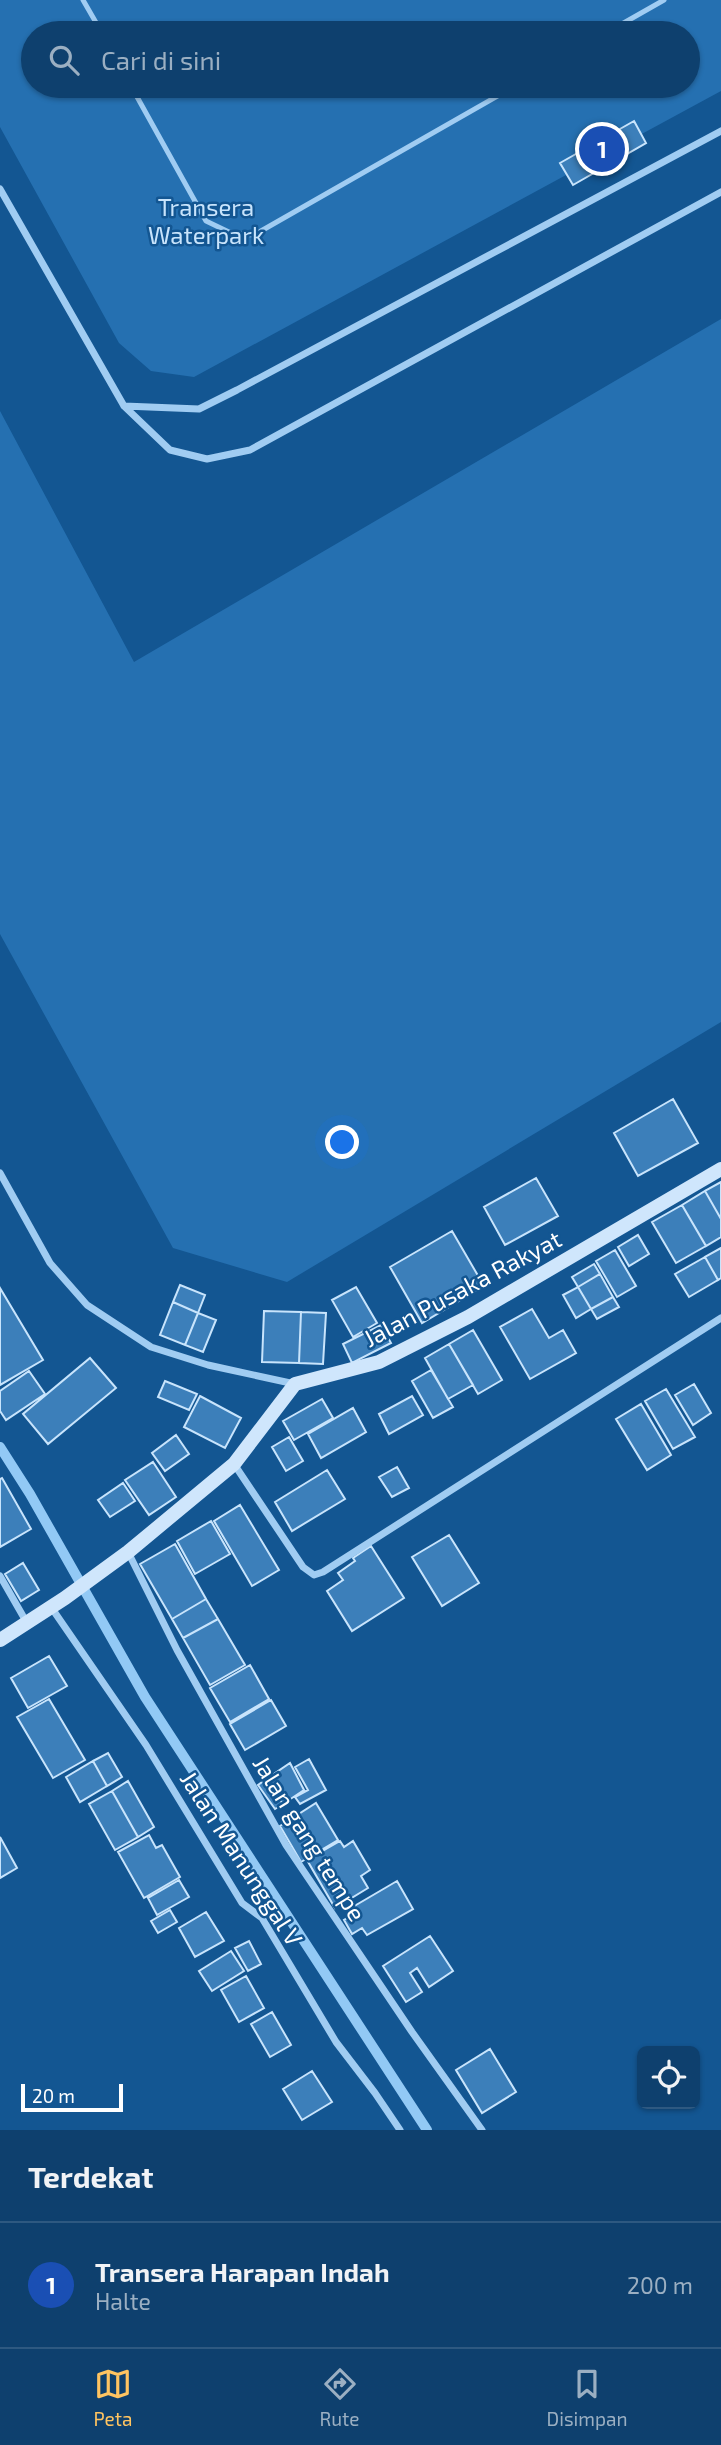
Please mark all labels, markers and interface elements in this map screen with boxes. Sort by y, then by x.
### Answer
search box [21,21,700,98]
icon: search [45,41,83,79]
text: Cari di sini [101,44,221,75]
pin: 1 [579,123,625,175]
park label: Transera Waterpark [148,192,264,249]
your location [325,1125,359,1159]
street label: Jalan Pusaka Rakyat [358,1224,566,1352]
street label: Jalan gang tempe [247,1750,373,1926]
street label: Jalan Manunggal V [175,1765,310,1951]
map controls [637,2046,700,2109]
button: locate [637,2046,700,2109]
scale bar [21,2081,122,2113]
text: 20 m [32,2084,75,2107]
text: Terdekat [28,2158,154,2194]
text: Transera Harapan Indah [95,2256,390,2287]
text: 1 [46,2271,56,2299]
text: 200 m [627,2271,693,2299]
text: Halte [95,2287,151,2315]
tab: Peta [94,2365,133,2430]
tab: Rute [320,2365,360,2430]
tab: Disimpan [547,2365,627,2430]

